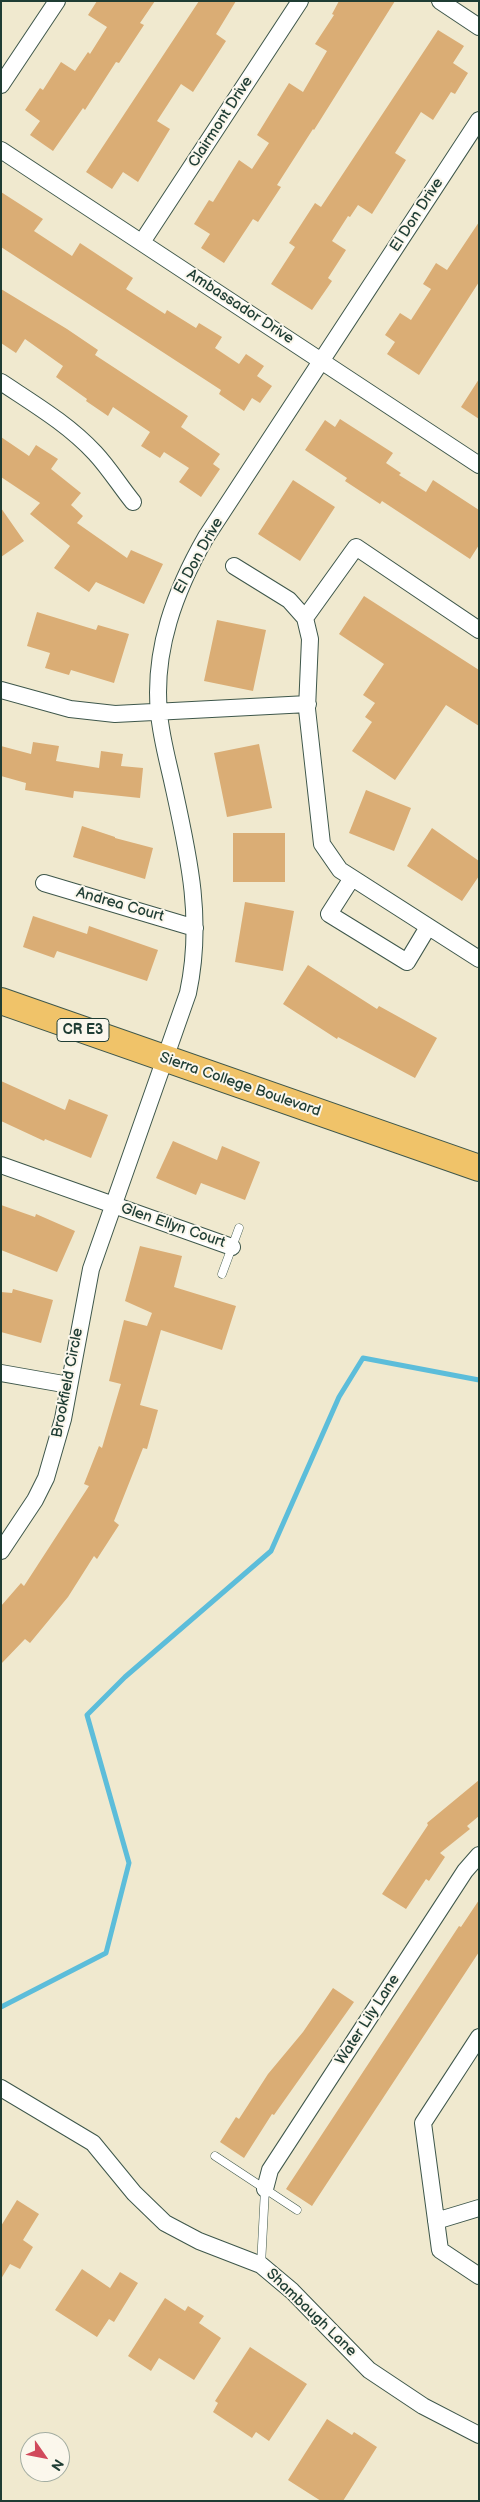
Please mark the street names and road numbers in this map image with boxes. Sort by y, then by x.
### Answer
street label: Clairmont Drive [185,73,257,171]
street label: El Don Drive [386,175,448,255]
street label: Ambassador Drive [183,266,297,348]
street label: El Don Drive [171,515,227,597]
street label: Andrea Court [74,884,166,926]
road number: CR E3 [57,1018,109,1042]
street label: Sierra College Boulevard [157,1049,323,1121]
street label: Glen Ellyn Court [118,1200,228,1252]
street label: Brookfield Circle [49,1327,87,1439]
street label: Water Lily Lane [332,1971,404,2069]
street label: Shambaugh Lane [262,2265,360,2361]

